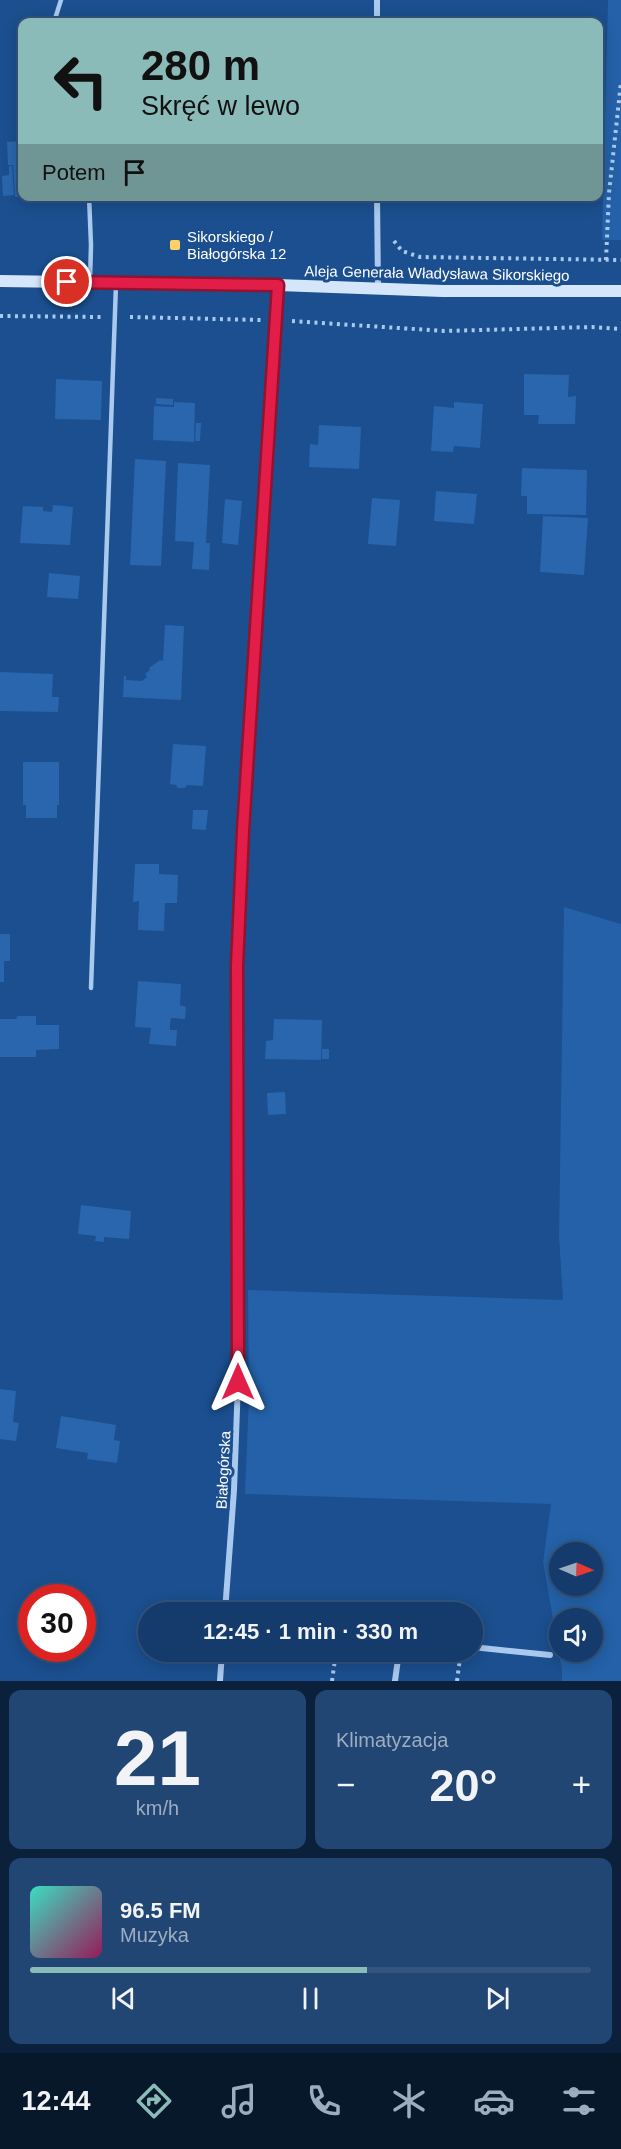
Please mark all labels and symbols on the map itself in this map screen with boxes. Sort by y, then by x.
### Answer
place label: Sikorskiego / Białogórska 12 [187,228,286,262]
marker: Sikorskiego / Białogórska 12 [168,238,182,252]
pin [41,256,92,307]
street label: Aleja Generała Władysława Sikorskiego [304,262,570,284]
position arrow [206,1350,270,1414]
street label: Białogórska [212,1430,234,1510]
north arrow [549,1542,603,1596]
speed limit sign: 30 [18,1584,96,1662]

